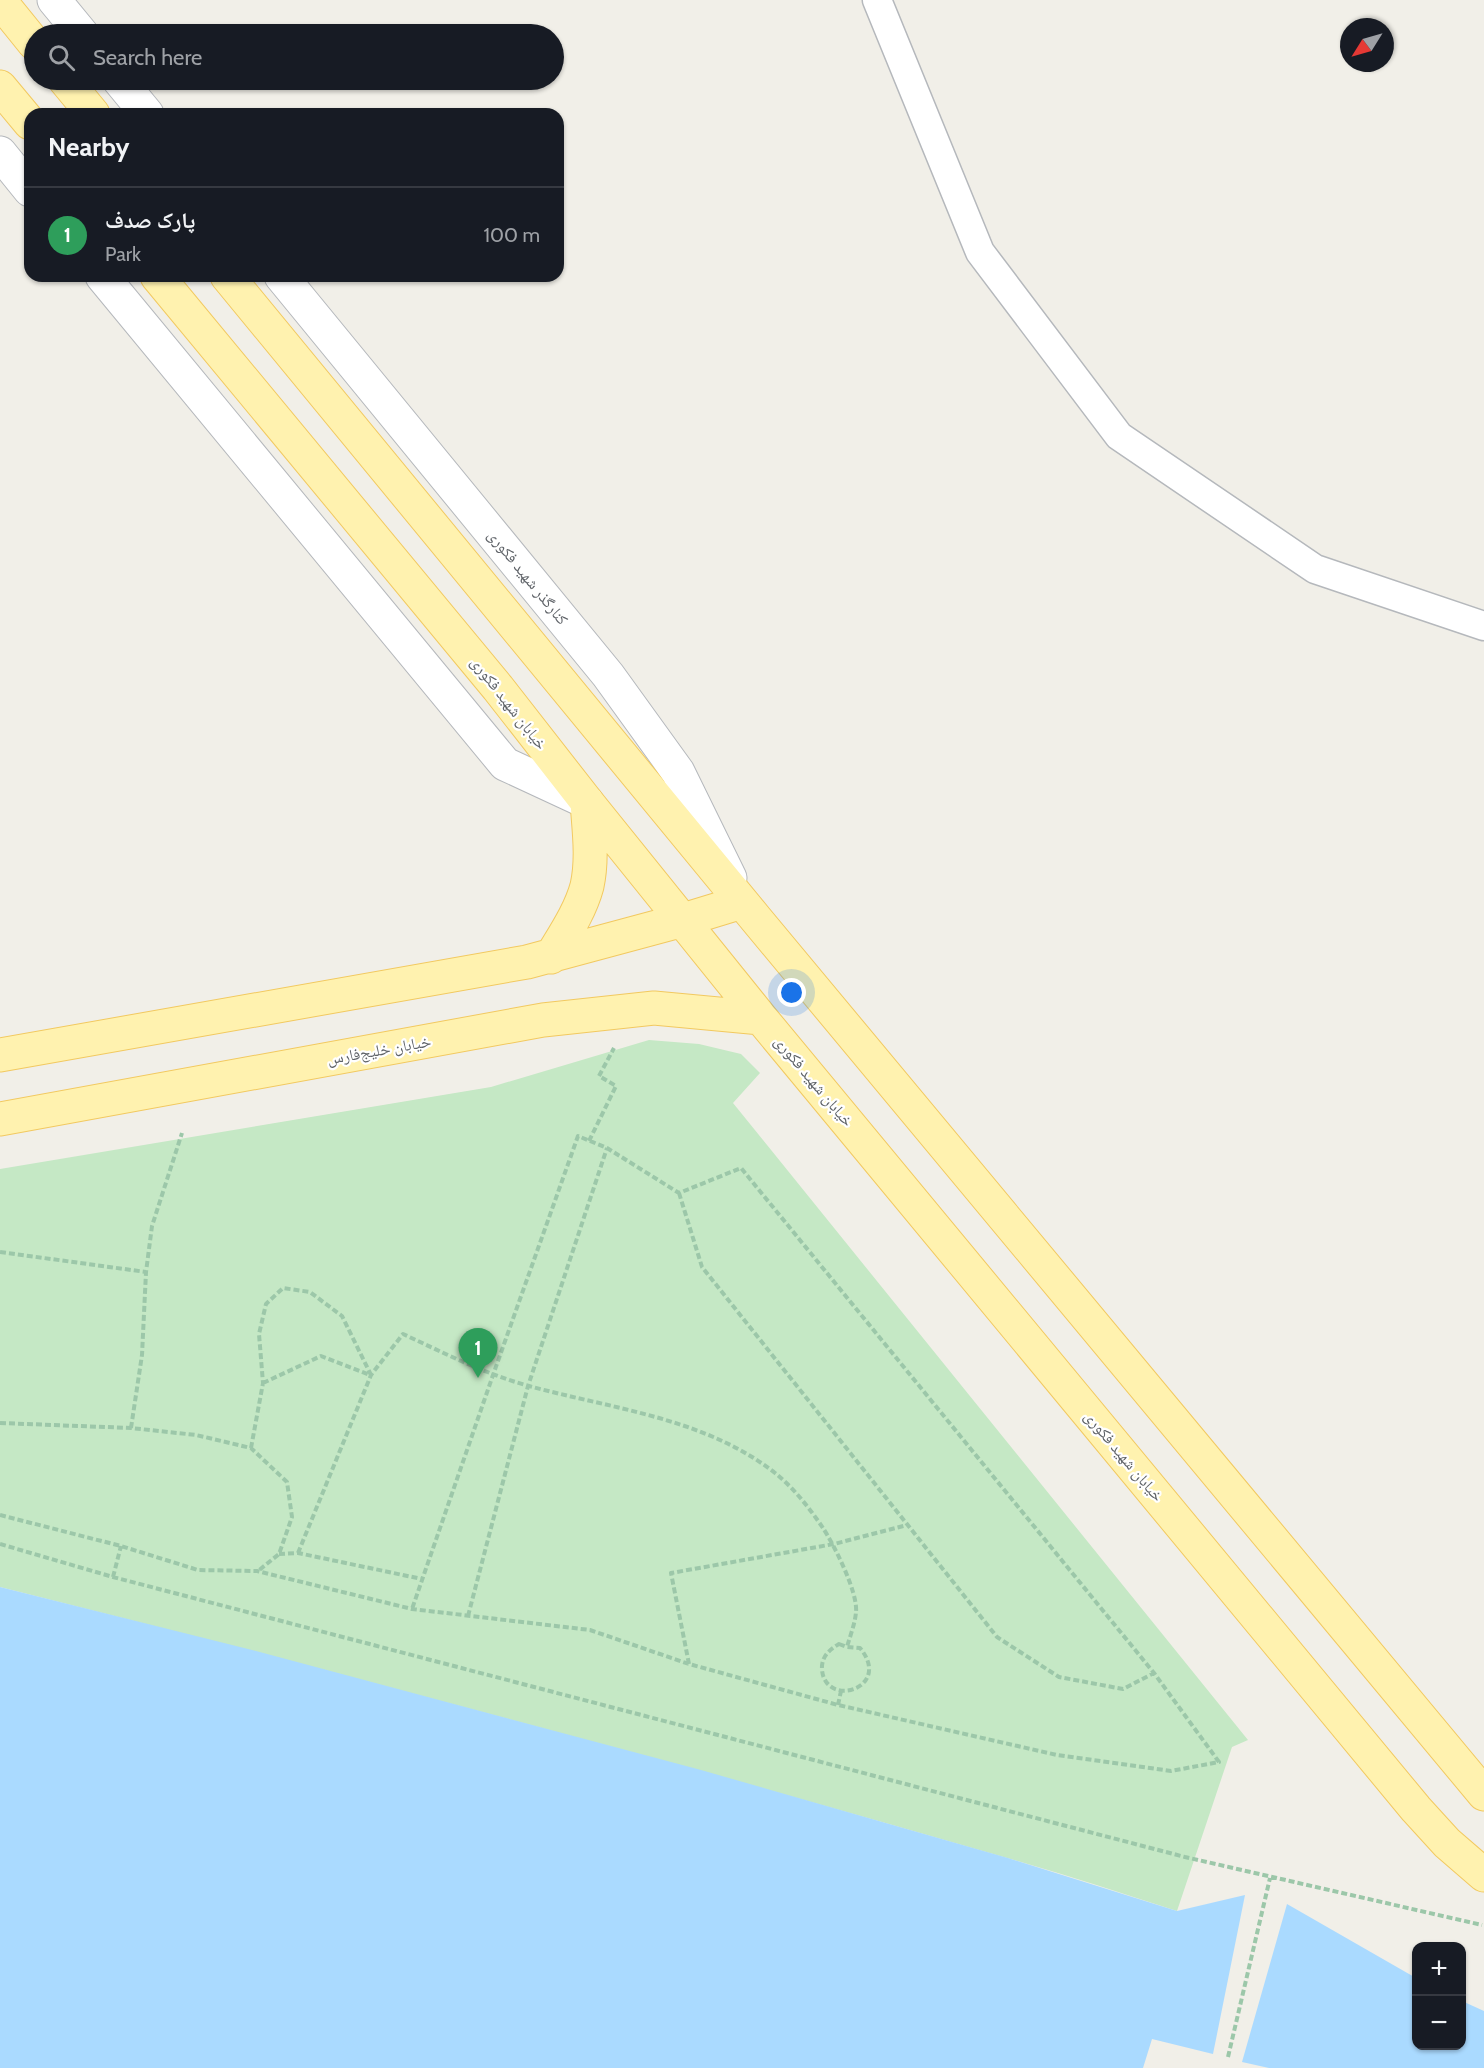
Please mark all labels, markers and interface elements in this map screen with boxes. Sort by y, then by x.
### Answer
north arrow [1340,18,1394,72]
search box [24,24,564,90]
icon: search [45,41,78,74]
text: Search here [93,44,202,71]
text: Nearby [48,131,129,163]
text: پارک صدف [105,207,195,234]
text: 1 [64,223,71,247]
text: 100 m [484,223,540,247]
text: Park [105,242,141,266]
street label: کنارگذر شهید فکوری [483,526,572,629]
street label: خیابان شهید فکوری [466,653,551,754]
your location [777,978,806,1007]
street label: خیابان خلیج‌فارس [326,1032,433,1069]
street label: خیابان شهید فکوری [770,1032,857,1131]
pin: 1 [458,1328,498,1378]
street label: خیابان شهید فکوری [1080,1407,1167,1506]
map controls [1412,1942,1466,2050]
button: + [1412,1942,1466,1996]
button: − [1412,1996,1466,2050]

